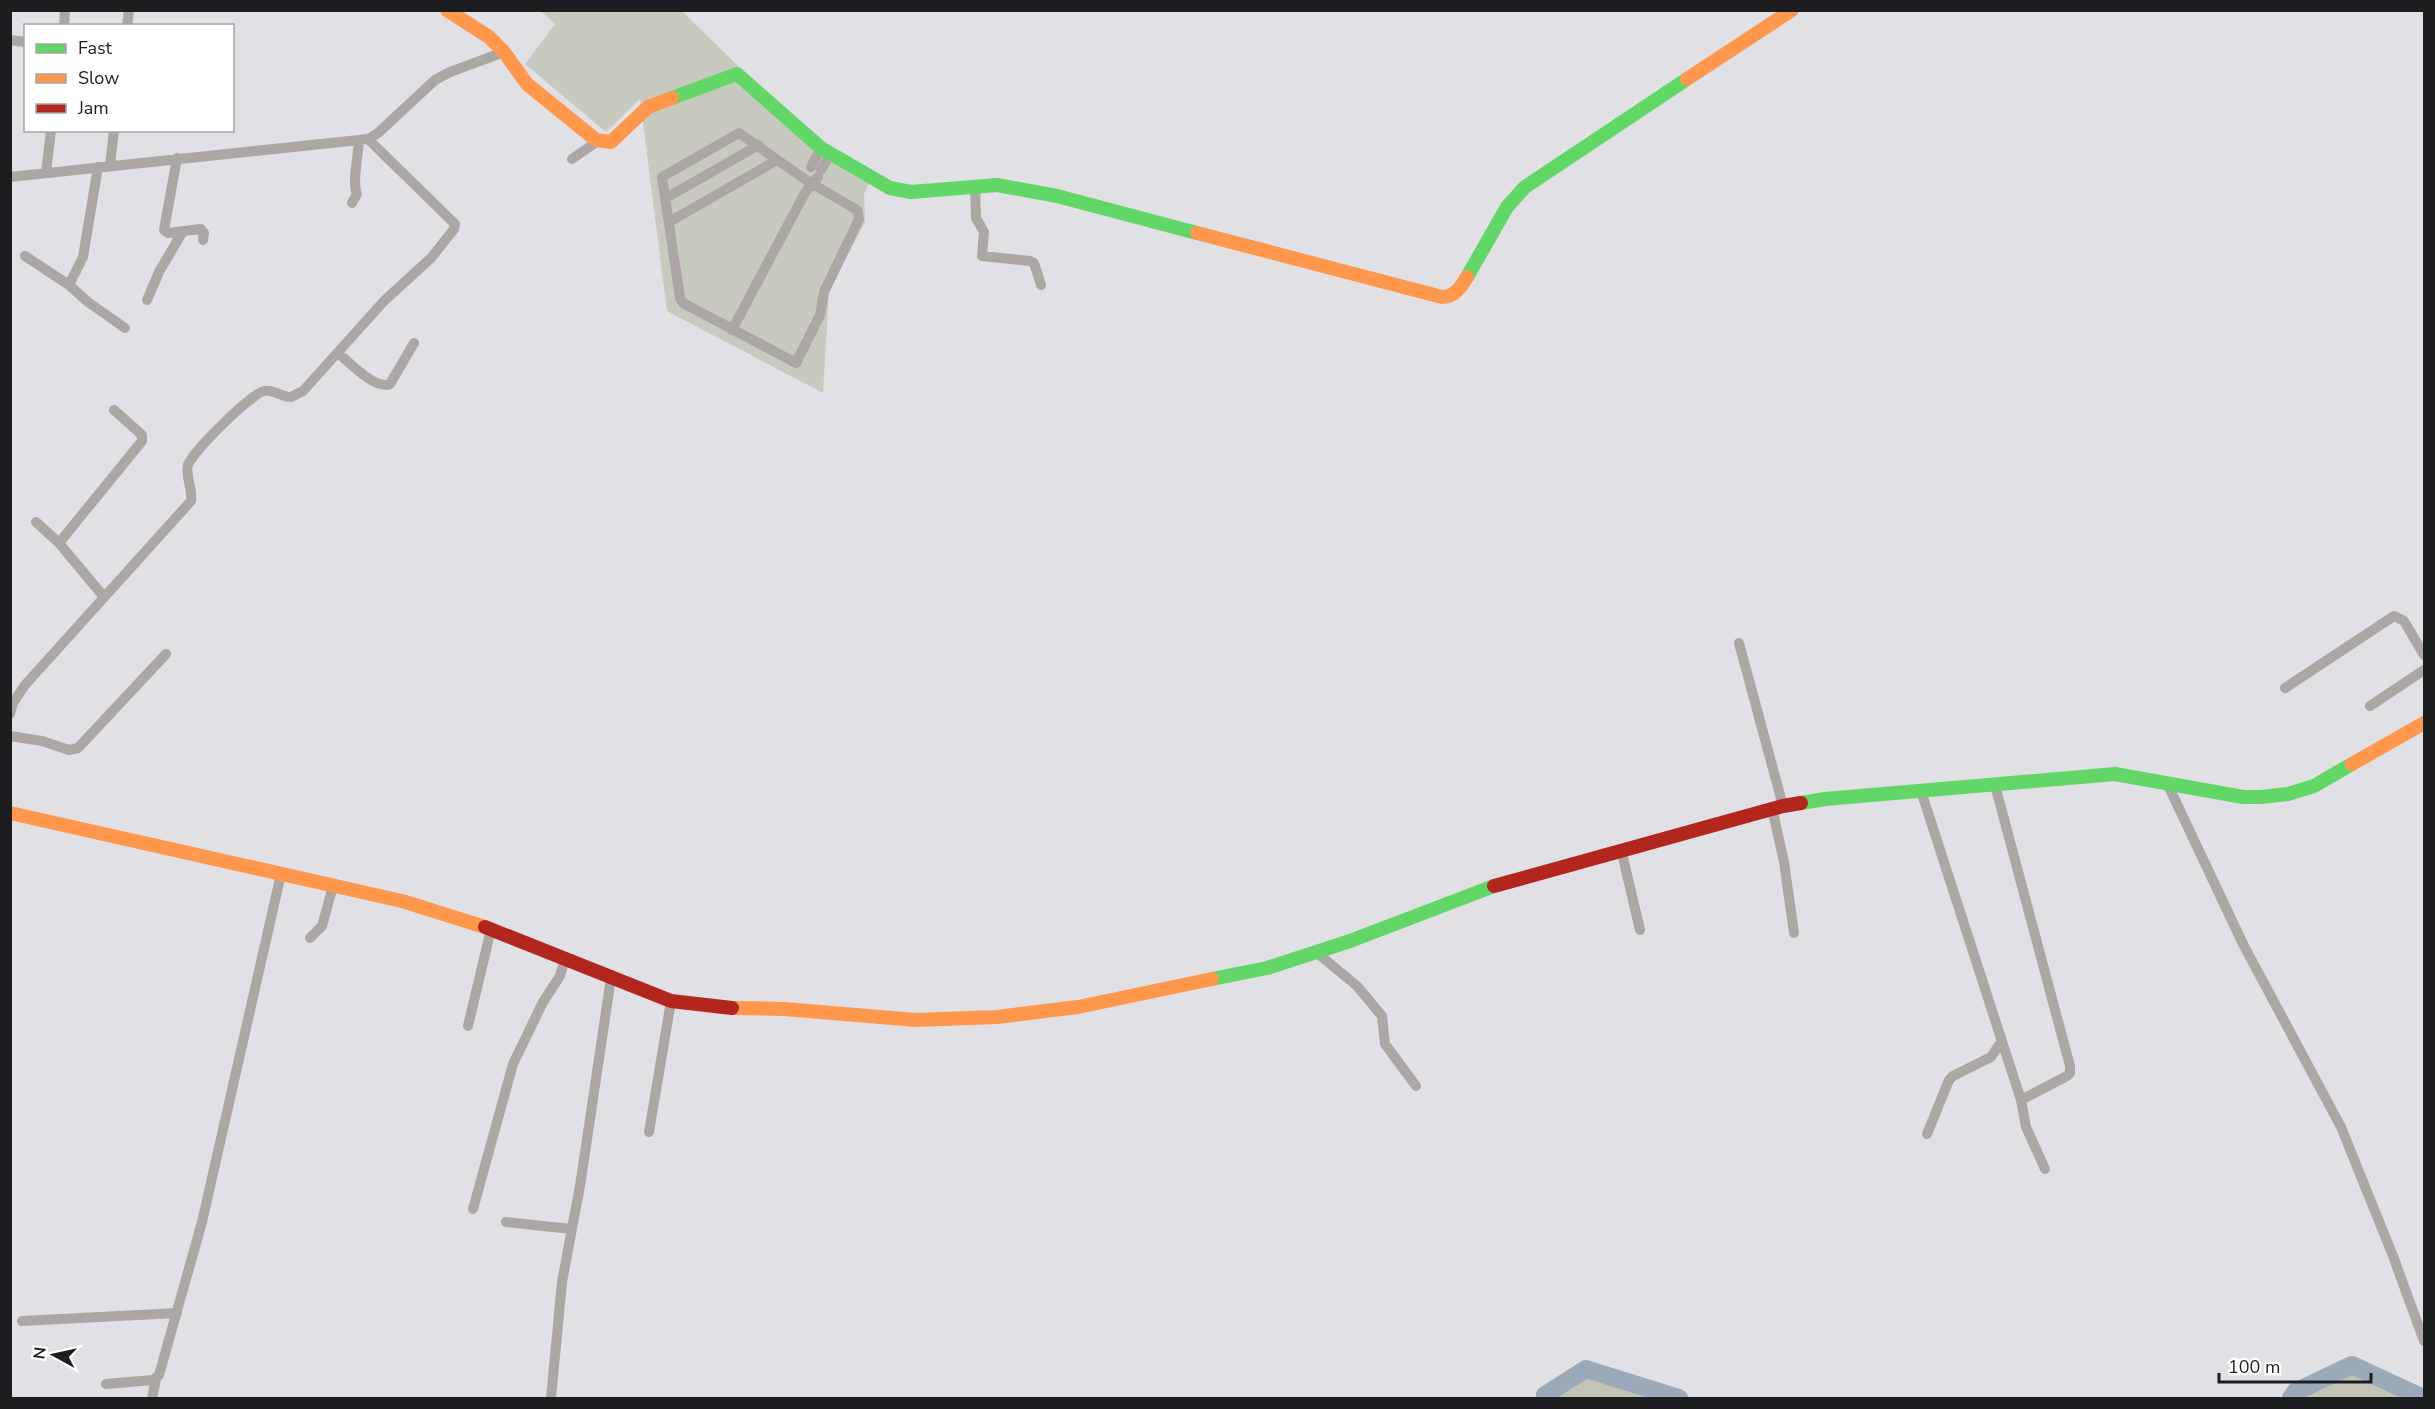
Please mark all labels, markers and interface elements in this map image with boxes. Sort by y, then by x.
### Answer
legend [24,24,234,132]
text: Fast [78,36,113,60]
text: Slow [78,66,119,90]
text: Jam [77,96,109,120]
north arrow [24,1325,84,1385]
text: N [28,1346,52,1361]
scale bar [2219,1346,2370,1384]
text: 100 m [2228,1355,2280,1379]

